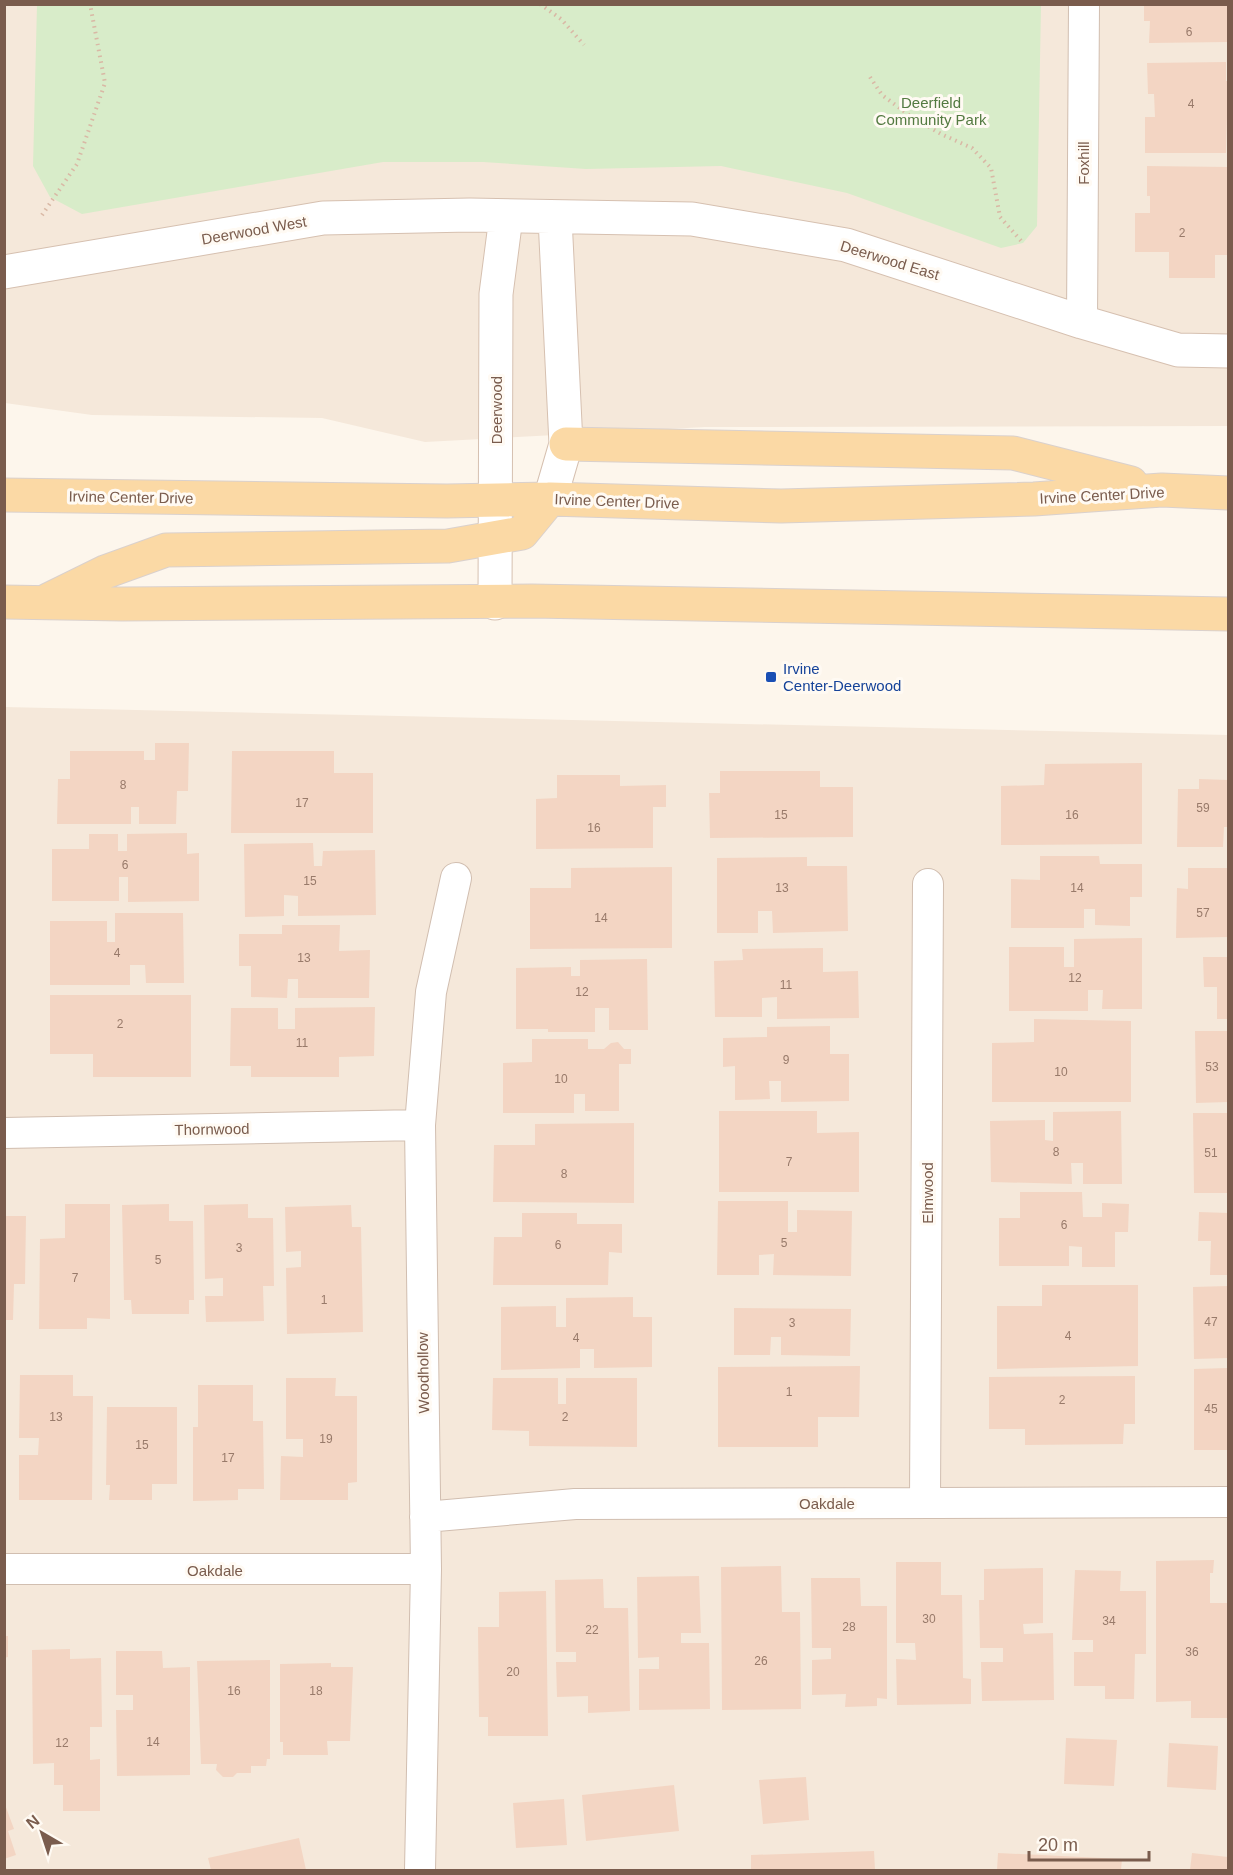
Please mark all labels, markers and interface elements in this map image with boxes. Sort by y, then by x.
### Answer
house number: 6 [1186,25,1193,39]
park label: Deerfield Community Park [876,94,987,128]
house number: 4 [1188,97,1195,111]
street label: Foxhill [1075,141,1092,185]
street label: Deerwood West [200,212,309,248]
house number: 2 [1179,226,1186,240]
street label: Deerwood East [838,237,942,283]
street label: Deerwood [488,376,505,444]
street label: Irvine Center Drive [1039,483,1165,507]
street label: Irvine Center Drive [68,487,194,507]
street label: Irvine Center Drive [554,490,680,512]
place label: Irvine Center-Deerwood [783,660,901,694]
marker: Irvine Center-Deerwood [764,670,778,684]
house number: 8 [120,778,127,792]
house number: 17 [295,796,309,810]
house number: 59 [1196,801,1210,815]
house number: 15 [774,808,788,822]
house number: 16 [1065,808,1079,822]
house number: 16 [587,821,601,835]
house number: 6 [122,858,129,872]
house number: 15 [303,874,317,888]
house number: 13 [775,881,789,895]
house number: 14 [1070,881,1084,895]
house number: 57 [1196,906,1210,920]
house number: 14 [594,911,608,925]
house number: 4 [114,946,121,960]
house number: 13 [297,951,311,965]
house number: 12 [1068,971,1082,985]
house number: 11 [780,978,793,992]
house number: 12 [575,985,589,999]
house number: 2 [117,1017,124,1031]
house number: 11 [296,1036,309,1050]
house number: 9 [783,1053,790,1067]
house number: 53 [1205,1060,1219,1074]
house number: 10 [1054,1065,1068,1079]
house number: 10 [554,1072,568,1086]
street label: Thornwood [174,1120,250,1138]
house number: 8 [1053,1145,1060,1159]
house number: 51 [1204,1146,1218,1160]
house number: 7 [786,1155,793,1169]
street label: Elmwood [919,1162,936,1224]
house number: 8 [561,1167,568,1181]
house number: 6 [1061,1218,1068,1232]
house number: 5 [781,1236,788,1250]
house number: 6 [555,1238,562,1252]
house number: 3 [236,1241,243,1255]
house number: 5 [155,1253,162,1267]
house number: 7 [72,1271,79,1285]
house number: 1 [321,1293,328,1307]
house number: 47 [1204,1315,1218,1329]
house number: 3 [789,1316,796,1330]
house number: 4 [1065,1329,1072,1343]
house number: 4 [573,1331,580,1345]
street label: Woodhollow [414,1332,432,1414]
house number: 1 [786,1385,793,1399]
house number: 2 [1059,1393,1066,1407]
house number: 45 [1204,1402,1218,1416]
house number: 13 [49,1410,63,1424]
house number: 2 [562,1410,569,1424]
house number: 19 [319,1432,333,1446]
house number: 15 [135,1438,149,1452]
house number: 17 [221,1451,235,1465]
street label: Oakdale [799,1495,855,1512]
street label: Oakdale [187,1562,243,1579]
house number: 30 [922,1612,936,1626]
house number: 34 [1102,1614,1116,1628]
house number: 28 [842,1620,856,1634]
house number: 22 [585,1623,599,1637]
house number: 36 [1185,1645,1199,1659]
house number: 26 [754,1654,768,1668]
house number: 20 [506,1665,520,1679]
house number: 16 [227,1684,241,1698]
house number: 18 [309,1684,323,1698]
house number: 14 [146,1735,160,1749]
house number: 12 [55,1736,69,1750]
north arrow [12,1803,72,1863]
text: N [23,1811,43,1832]
scale bar [1029,1824,1149,1862]
text: 20 m [1038,1835,1078,1855]

